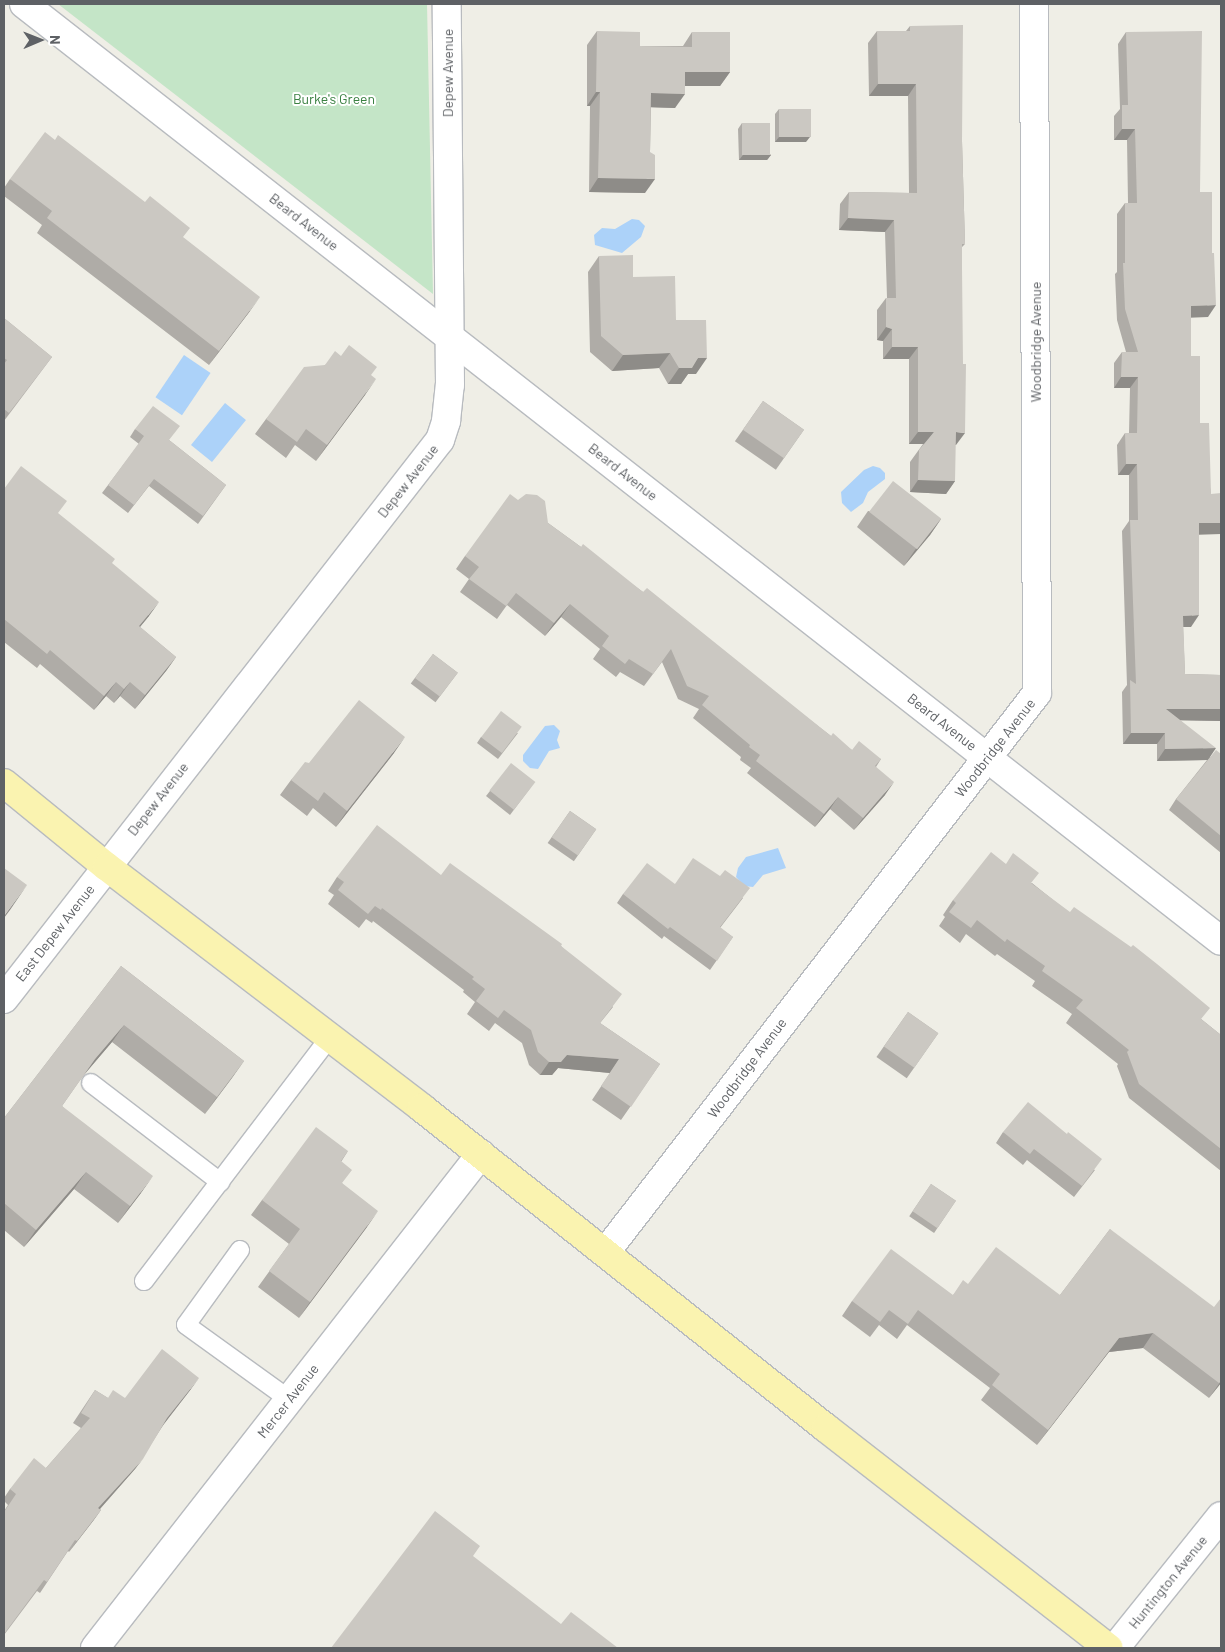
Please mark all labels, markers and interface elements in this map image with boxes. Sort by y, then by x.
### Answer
north arrow [15,15,65,65]
street label: Depew Avenue [440,29,456,117]
text: N [47,35,64,45]
park label: Burke's Green [293,91,375,107]
street label: Beard Avenue [266,190,342,254]
street label: Woodbridge Avenue [1028,282,1044,402]
street label: Beard Avenue [585,440,661,504]
street label: Depew Avenue [374,441,442,521]
street label: Beard Avenue [904,690,980,754]
street label: Woodbridge Avenue [951,695,1039,801]
street label: Depew Avenue [124,759,192,839]
street label: East Depew Avenue [12,881,98,985]
street label: Woodbridge Avenue [704,1015,790,1121]
street label: Mercer Avenue [254,1361,322,1441]
street label: Huntington Avenue [1125,1532,1211,1632]

